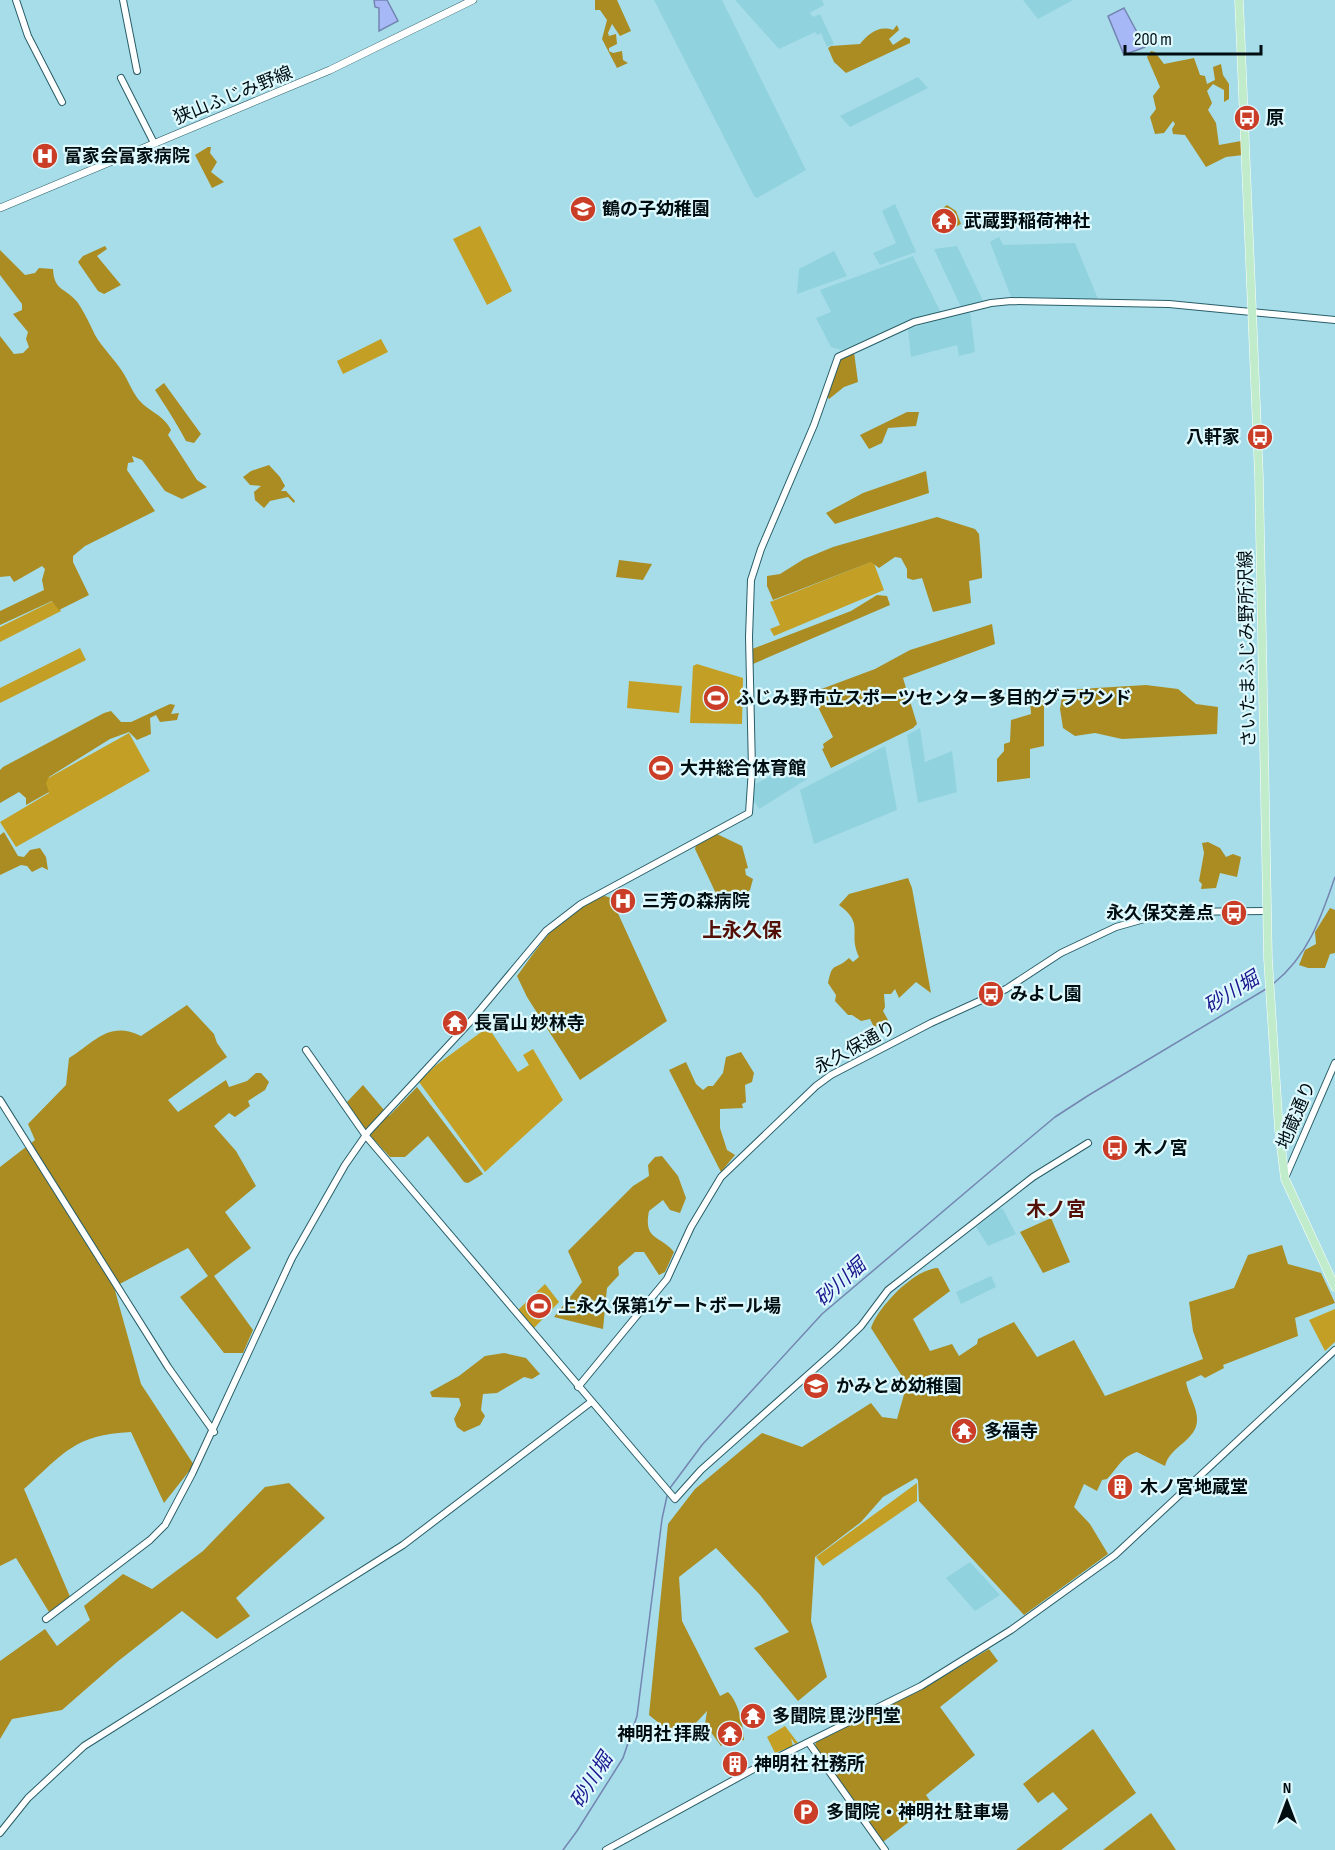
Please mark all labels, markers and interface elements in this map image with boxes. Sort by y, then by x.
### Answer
scale bar [1125,18,1262,56]
text: 200 m [1134,29,1172,50]
street label: 狭山ふじみ野線 [171,62,296,129]
bus stop icon: 原 [1232,103,1262,133]
place label: 原 [1266,108,1284,129]
hospital icon: 富家会富家病院 [30,141,60,171]
place label: 富家会富家病院 [64,146,190,167]
school or university icon: 鶴の子幼稚園 [568,194,598,224]
place label: 鶴の子幼稚園 [602,199,710,220]
temple icon: 武蔵野稲荷神社 [929,206,959,236]
place label: 武蔵野稲荷神社 [964,211,1090,232]
bus stop icon: 八軒家 [1245,422,1275,452]
place label: 八軒家 [1186,427,1240,448]
street label: さいたまふじみ野所沢線 [1235,550,1260,748]
sports icon: ふじみ野市⽴スポーツセンター多⽬的グラウンド [701,683,731,713]
place label: ふじみ野市⽴スポーツセンター多⽬的グラウンド [736,688,1132,709]
sports icon: 大井総合体育館 [646,753,676,783]
place label: 大井総合体育館 [680,758,806,779]
hospital icon: 三芳の森病院 [608,886,638,916]
place label: 三芳の森病院 [642,891,750,912]
bus stop icon: 永久保交差点 [1219,898,1249,928]
place label: 永久保交差点 [1106,903,1214,924]
district label: 上永久保 [702,919,782,943]
water label: 砂川堀 [1200,965,1266,1019]
bus stop icon: みよし園 [976,979,1006,1009]
place label: みよし園 [1010,984,1082,1005]
temple icon: 長富山 妙林寺 [440,1008,470,1038]
place label: 長富山 妙林寺 [474,1013,585,1034]
street label: 永久保通り [811,1016,900,1078]
street label: 地蔵通り [1273,1078,1320,1152]
bus stop icon: 木ノ宮 [1100,1133,1130,1163]
place label: 木ノ宮 [1134,1138,1188,1159]
district label: 木ノ宮 [1026,1198,1086,1222]
water label: 砂川堀 [810,1252,873,1312]
sports icon: 上永久保第1ゲートボール場 [524,1291,554,1321]
place label: 上永久保第1ゲートボール場 [558,1296,781,1317]
school or university icon: かみとめ幼稚園 [801,1371,831,1401]
place label: かみとめ幼稚園 [836,1376,962,1397]
temple icon: 多福寺 [949,1416,979,1446]
place label: 多福寺 [984,1421,1038,1442]
building icon: 木ノ宮地蔵堂 [1105,1472,1135,1502]
place label: 木ノ宮地蔵堂 [1140,1477,1248,1498]
temple icon: 多聞院 毘沙門堂 [738,1701,768,1731]
place label: 多聞院 毘沙門堂 [772,1706,901,1727]
temple icon: 神明社 拝殿 [715,1719,745,1749]
place label: 神明社 拝殿 [617,1724,710,1745]
water label: 砂川堀 [566,1746,620,1812]
building icon: 神明社 社務所 [720,1749,750,1779]
place label: 神明社 社務所 [754,1754,865,1775]
north arrow [1257,1772,1317,1832]
text: N [1283,1779,1291,1798]
parking icon: 多聞院・神明社 駐車場 [791,1797,821,1827]
place label: 多聞院・神明社 駐車場 [826,1802,1009,1823]

